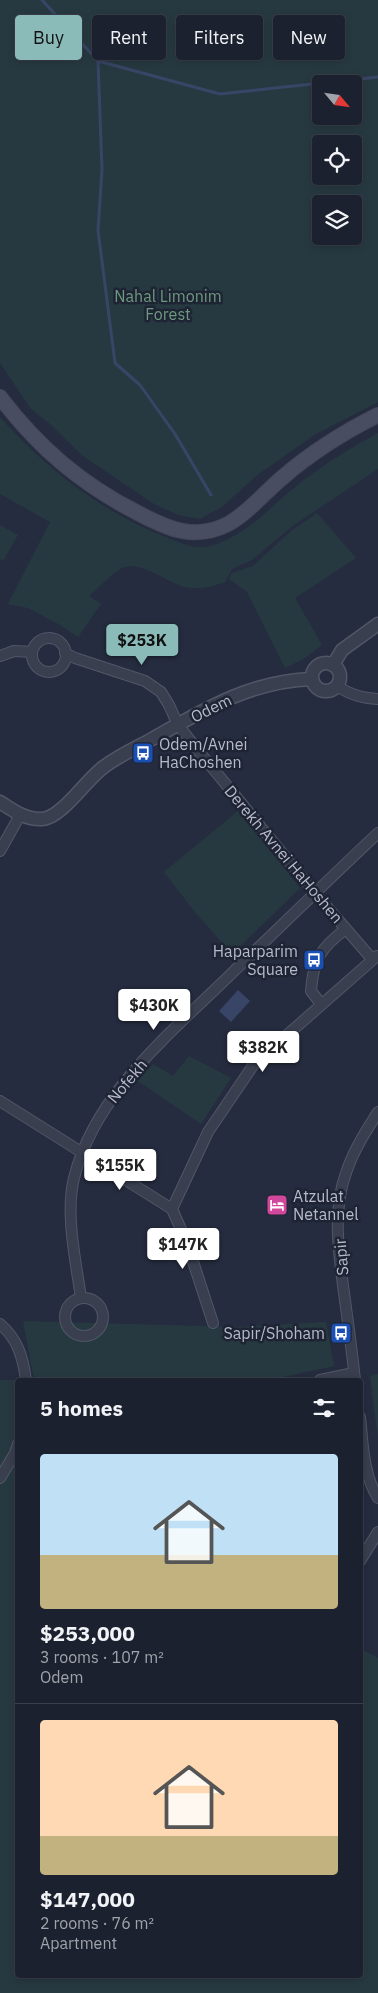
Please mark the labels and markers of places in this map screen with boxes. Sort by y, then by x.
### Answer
pin: $253K [107,624,177,666]
place label: Odem/Avnei HaChoshen [159,734,247,772]
bus stop icon: Odem/Avnei HaChoshen [131,741,155,765]
place label: Haparparim Square [213,941,298,979]
bus stop icon: Haparparim Square [302,948,326,972]
pin: $430K [119,988,189,1031]
pin: $382K [228,1030,298,1073]
pin: $155K [85,1148,155,1191]
place label: Atzulat Netannel [293,1186,359,1224]
hotel icon: Atzulat Netannel [265,1193,289,1217]
pin: $147K [148,1228,218,1270]
bus stop icon: Sapir/Shoham [329,1321,353,1345]
place label: Sapir/Shoham [223,1323,325,1343]

